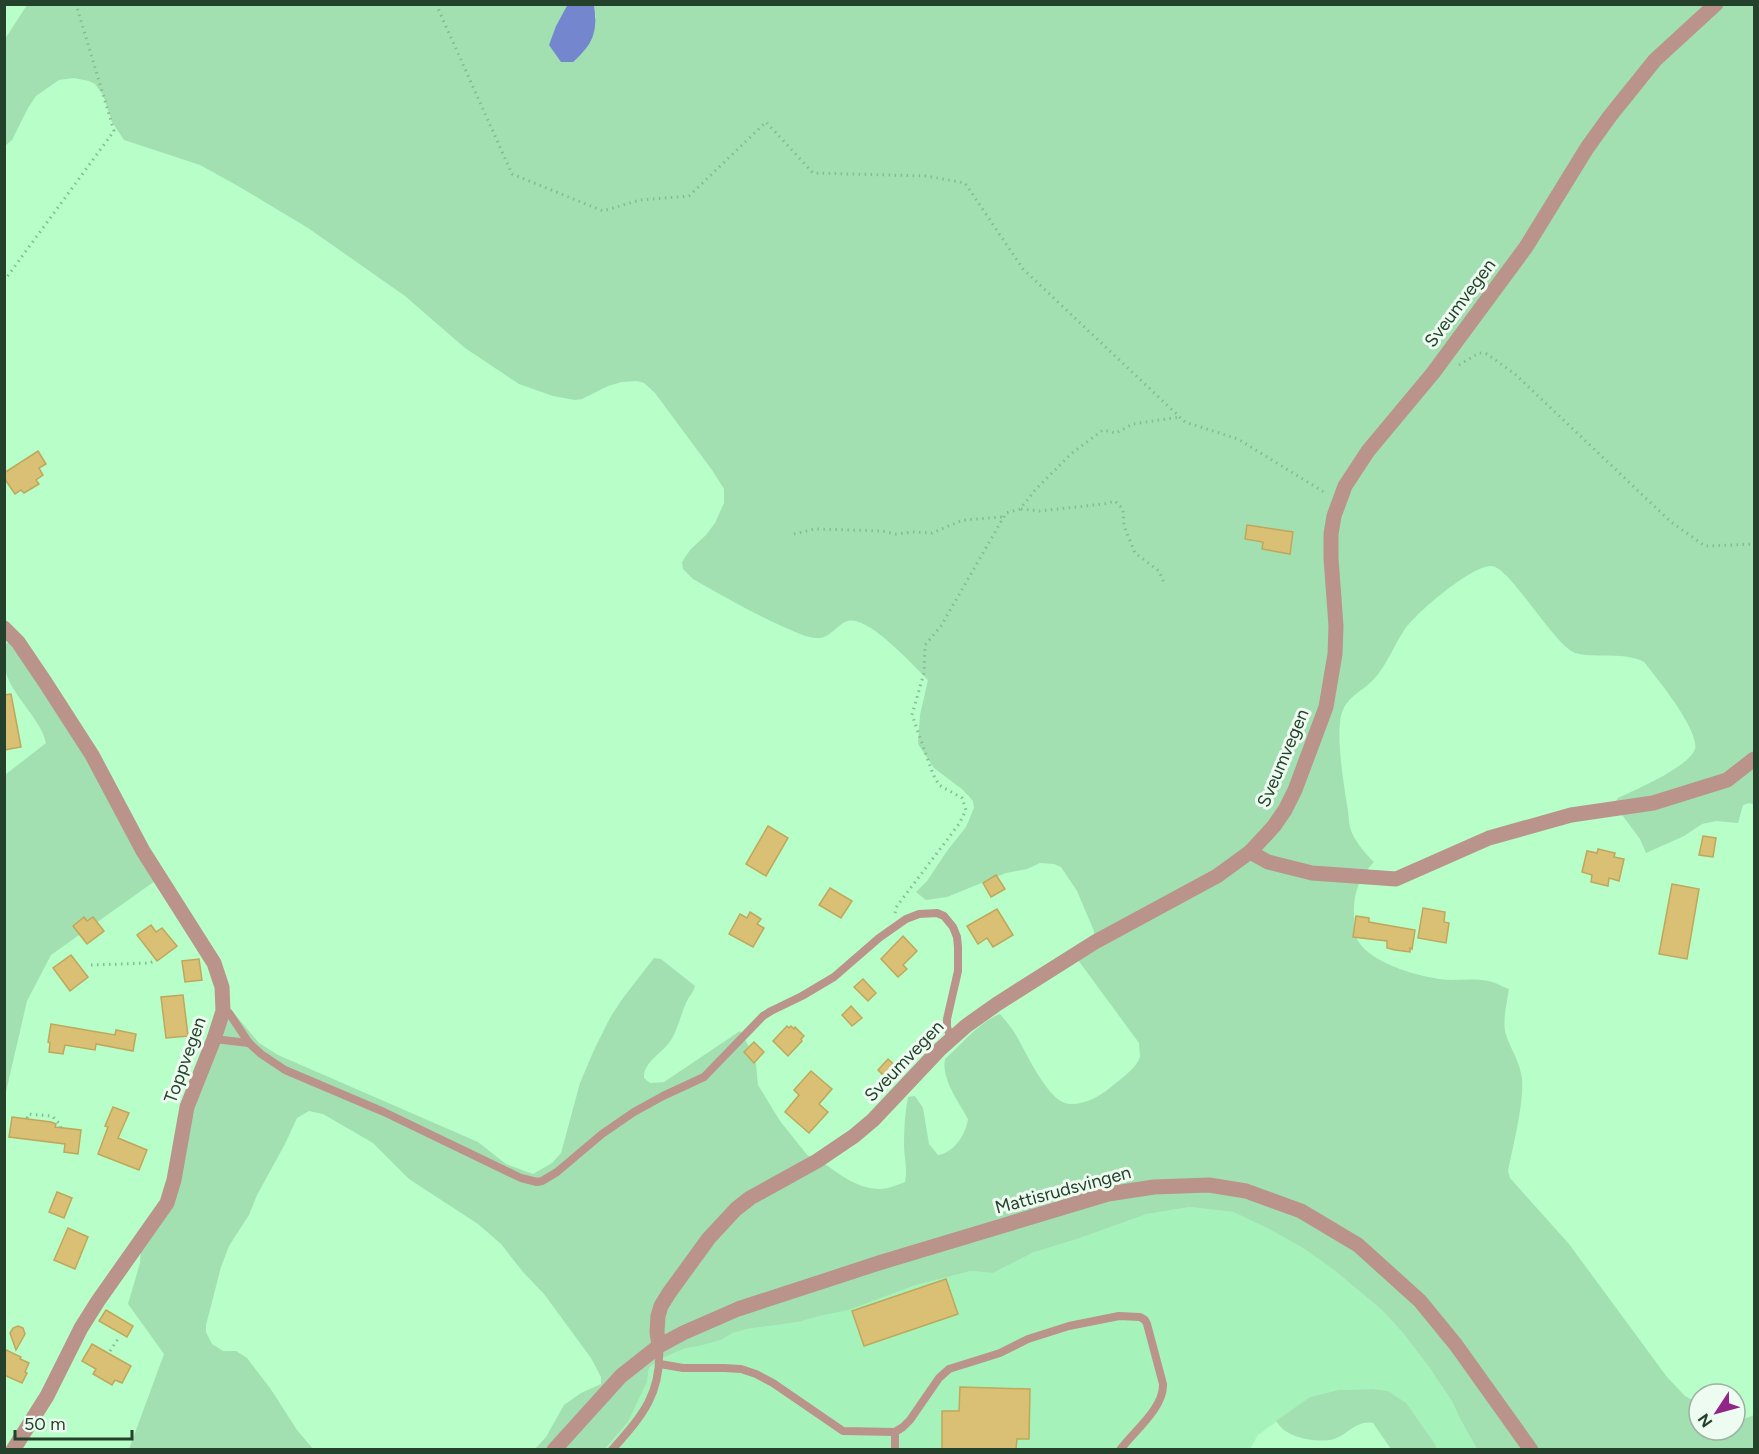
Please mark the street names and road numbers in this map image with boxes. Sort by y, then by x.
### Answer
street label: Sveumvegen [1420,255,1500,351]
street label: Sveumvegen [1252,706,1314,810]
street label: Toppvegen [159,1014,211,1106]
street label: Sveumvegen [860,1016,948,1106]
street label: Mattisrudsvingen [993,1161,1133,1219]

